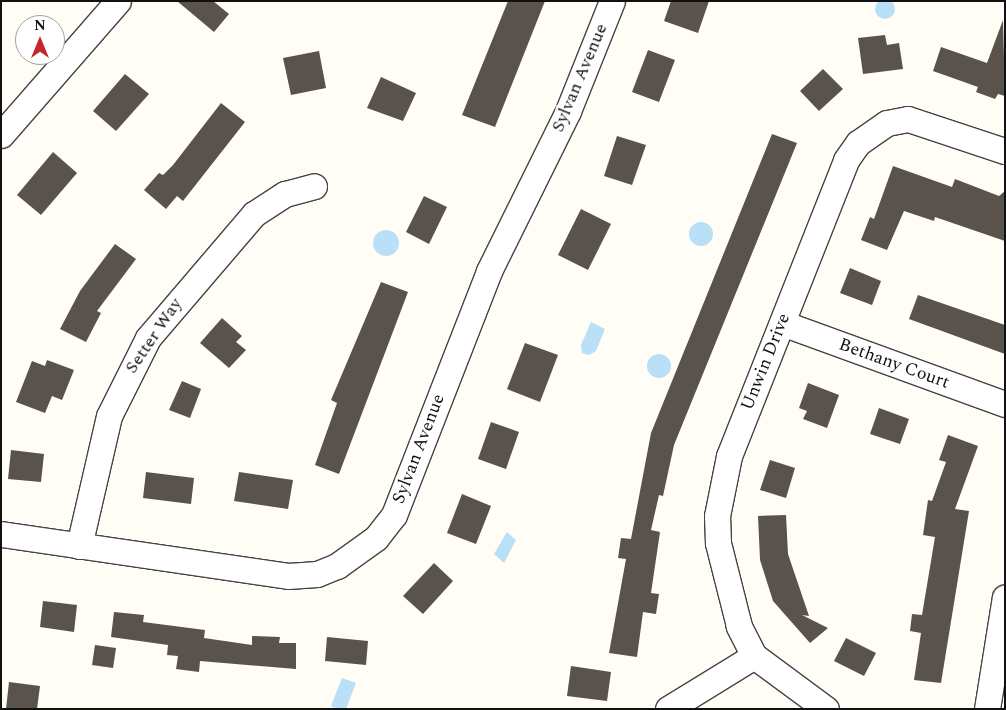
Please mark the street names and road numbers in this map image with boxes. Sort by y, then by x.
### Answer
street label: Sylvan Avenue [547,21,613,135]
street label: Setter Way [121,294,187,378]
street label: Unwin Drive [737,310,795,414]
street label: Bethany Court [836,334,952,394]
street label: Sylvan Avenue [388,391,450,507]

